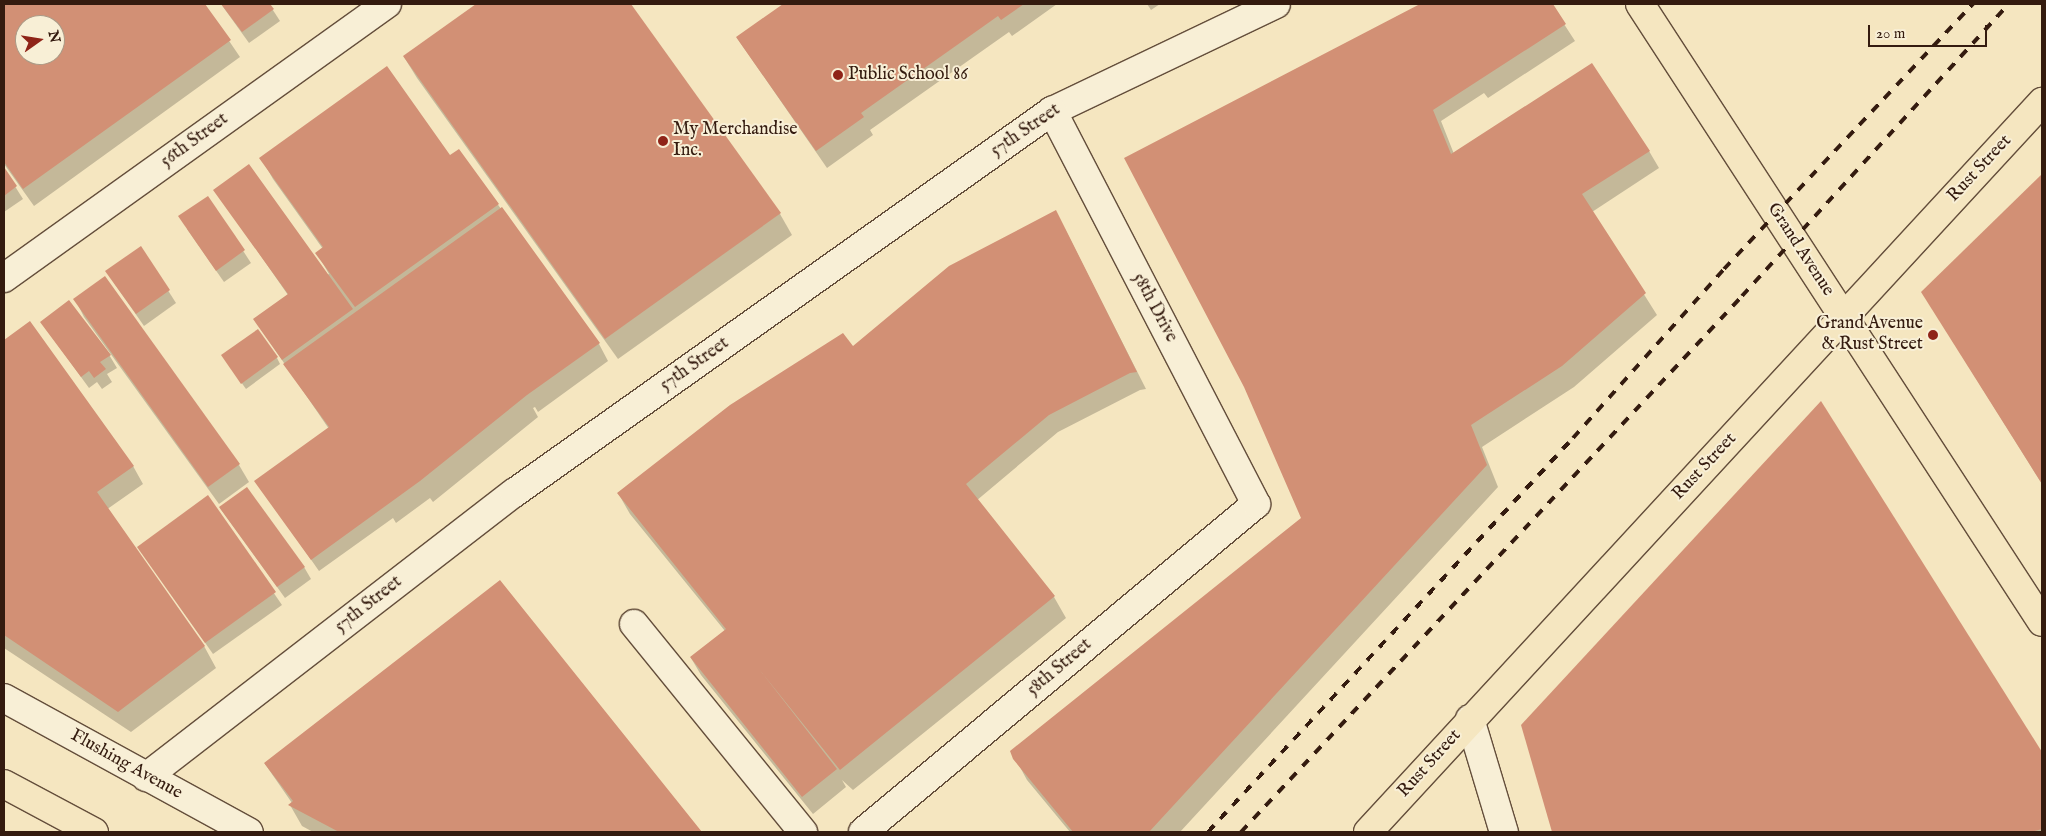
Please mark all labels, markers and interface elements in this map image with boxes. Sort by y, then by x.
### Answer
north arrow [15,15,65,65]
scale bar [1871,15,1990,47]
text: 20 m [1876,24,1905,43]
text: N [44,29,64,45]
place label: Public School 86 [848,64,968,86]
marker: Public School 86 [832,69,844,81]
street label: 57th Street [987,100,1065,162]
street label: 56th Street [157,109,233,173]
place label: My Merchandise Inc. [673,120,798,162]
street label: Rust Street [1943,131,2017,207]
marker: My Merchandise Inc. [657,135,669,147]
street label: Grand Avenue [1762,199,1838,301]
street label: 58th Drive [1127,270,1181,346]
place label: Grand Avenue & Rust Street [1816,314,1923,356]
marker: Grand Avenue & Rust Street [1927,329,1939,341]
street label: 57th Street [656,333,734,397]
street label: Rust Street [1668,429,1742,505]
street label: 57th Street [331,572,407,638]
street label: 58th Street [1023,635,1097,701]
street label: Flushing Avenue [66,725,186,805]
street label: Rust Street [1394,726,1466,802]

